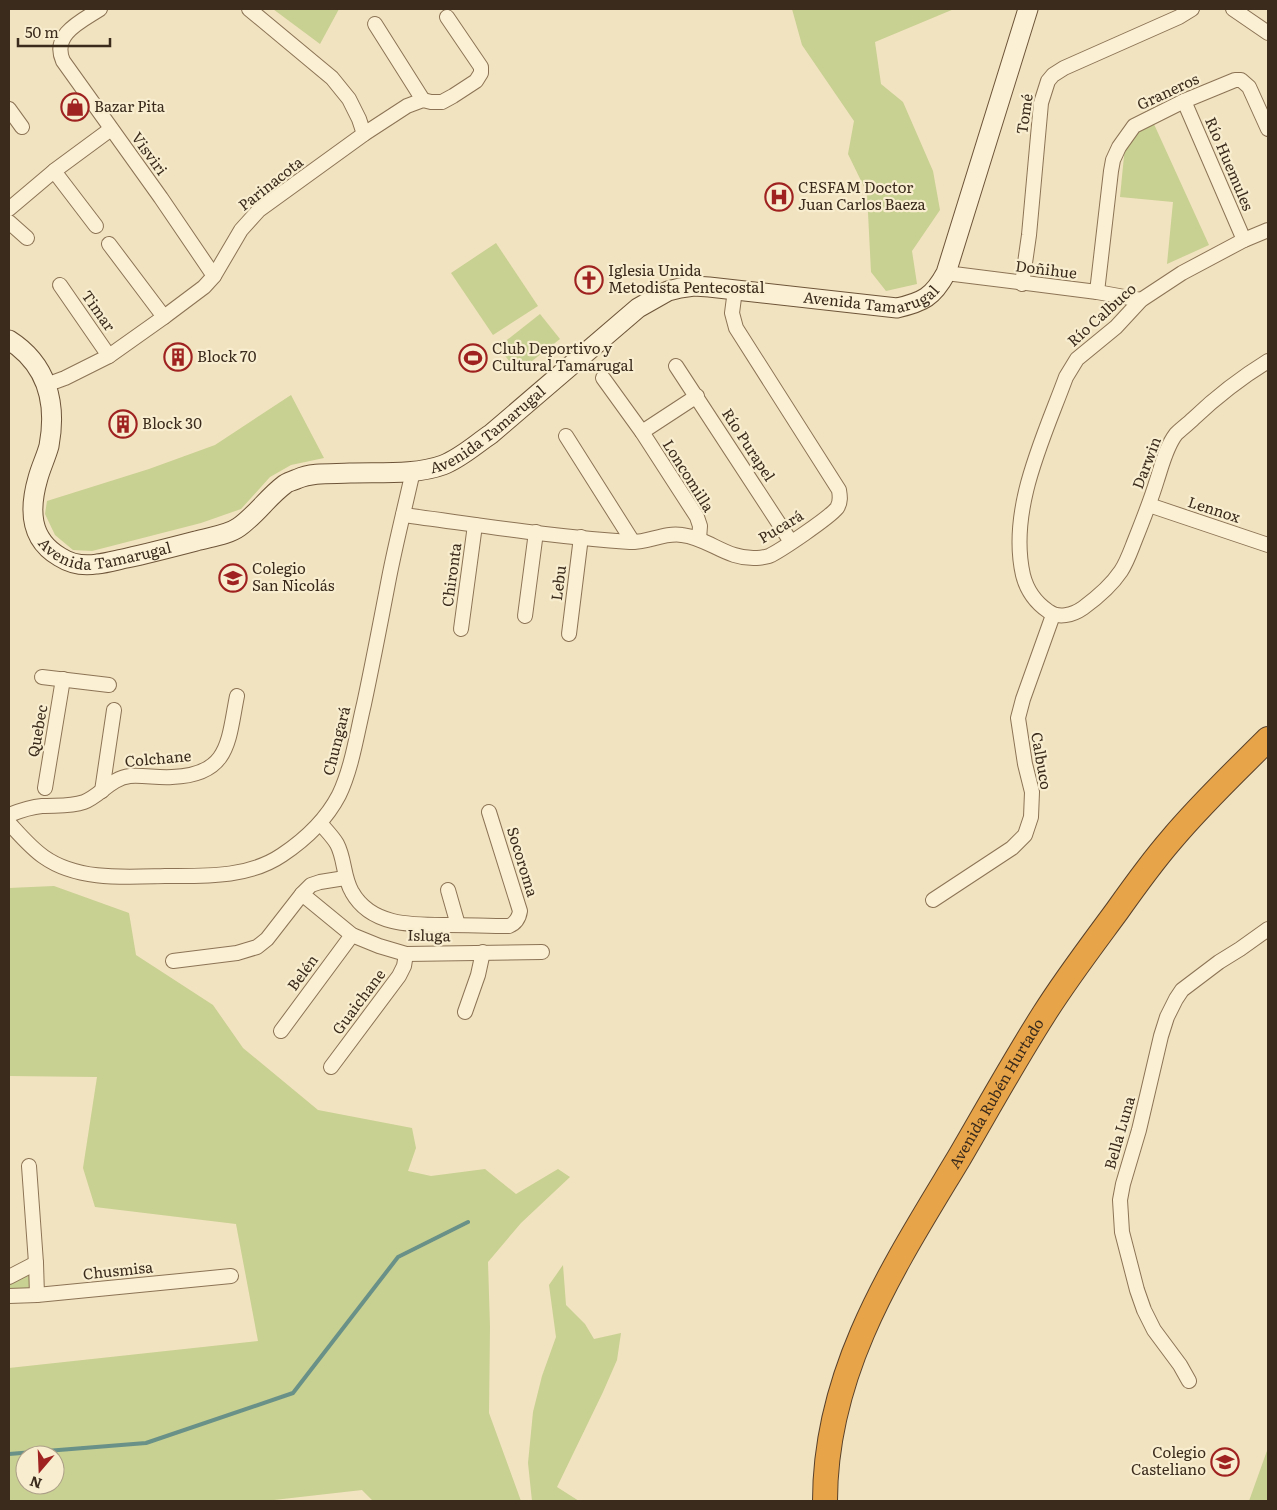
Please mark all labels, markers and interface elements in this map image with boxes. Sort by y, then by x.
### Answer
scale bar [18,15,110,47]
text: 50 m [25,20,59,43]
street label: Graneros [1133,66,1202,115]
shop icon: Bazar Pita [60,92,90,122]
street label: Tomé [1009,92,1038,136]
place label: Bazar Pita [94,94,166,117]
street label: Río Huemules [1200,113,1261,214]
street label: Visviri [127,127,174,179]
street label: Parinacota [233,150,308,216]
place label: CESFAM Doctor Juan Carlos Baeza [798,175,926,215]
hospital icon: CESFAM Doctor Juan Carlos Baeza [764,182,794,212]
street label: Doñihue [1014,253,1079,284]
place label: Iglesia Unida Metodista Pentecostal [608,258,764,298]
church icon: Iglesia Unida Metodista Pentecostal [574,265,604,295]
street label: Río Calbuco [1061,276,1141,351]
street label: Avenida Tamarugal [802,279,944,318]
street label: Timar [77,285,122,335]
place label: Club Deportivo y Cultural Tamarugal [492,336,634,376]
building icon: Block 70 [163,342,193,372]
sports icon: Club Deportivo y Cultural Tamarugal [458,343,488,373]
place label: Block 70 [197,344,257,367]
street label: Avenida Tamarugal [427,379,550,478]
street label: Río Purapel [717,403,782,485]
building icon: Block 30 [108,409,138,439]
place label: Block 30 [142,411,202,434]
street label: Darwin [1125,433,1166,492]
street label: Loncomilla [658,434,721,517]
street label: Lennox [1185,489,1244,528]
street label: Pucará [753,503,808,548]
street label: Avenida Tamarugal [33,532,173,575]
street label: Chironta [435,540,467,608]
place label: Colegio San Nicolás [252,556,335,596]
school or university icon: Colegio San Nicolás [218,563,248,593]
street label: Lebu [544,563,571,602]
street label: Quebec [21,702,53,759]
street label: Chungará [316,703,355,778]
street label: Calbuco [1026,730,1059,792]
street label: Colchane [124,743,192,772]
street label: Socoroma [502,824,545,900]
street label: Isluga [407,923,452,946]
street label: Belén [281,949,323,995]
street label: Guaichane [326,963,390,1039]
street label: Avenida Rubén Hurtado [942,1013,1049,1172]
street label: Bella Luna [1097,1092,1140,1172]
street label: Chusmisa [82,1254,155,1285]
place label: Colegio Casteliano [1131,1440,1206,1480]
north arrow [15,1445,65,1495]
school or university icon: Colegio Casteliano [1210,1447,1240,1477]
text: N [26,1472,44,1495]

